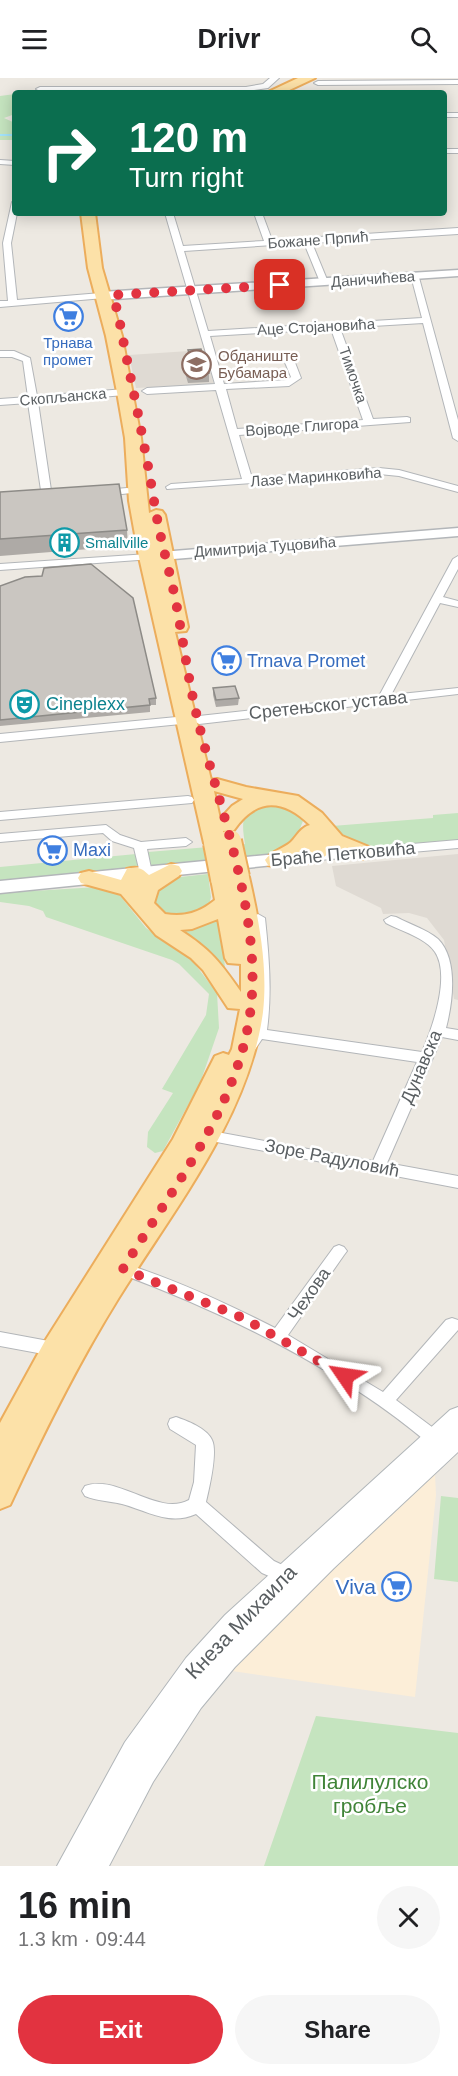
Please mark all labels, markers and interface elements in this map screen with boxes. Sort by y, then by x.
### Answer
icon: menu [18,23,51,56]
icon: search [407,23,440,56]
text: Drivr [197,24,261,54]
icon: right [30,114,108,192]
text: 120 m [129,114,248,161]
text: Turn right [129,163,244,193]
street label: Божане Прпић [267,227,369,252]
pin [254,259,305,310]
street label: Даничићева [330,267,416,290]
icon: arrive [263,268,296,301]
supermarket icon: Трнава промет [52,300,84,332]
street label: Аце Стојановића [257,315,376,338]
place label: Трнава промет [43,334,93,368]
street label: Тимочка [336,345,371,406]
place label: Обданиште Бубамара [218,347,298,381]
school or university icon: Обданиште Бубамара [181,349,213,381]
street label: Скопљанска [19,384,108,409]
street label: Војводе Глигора [245,414,360,439]
street label: Лазе Маринковића [250,463,383,490]
building icon: Smallville [48,527,80,559]
street label: Димитрија Туцовића [193,533,337,560]
place label: Smallville [85,534,148,551]
supermarket icon: Trnava Promet [210,645,242,677]
place label: Trnava Promet [247,651,365,671]
street label: Сретењског устава [248,687,409,723]
theatre icon: Cineplexx [9,688,41,720]
place label: Cineplexx [46,694,125,714]
supermarket icon: Maxi [36,834,68,866]
street label: Браће Петковића [270,838,417,870]
place label: Maxi [73,840,111,860]
street label: Дунавска [397,1026,446,1107]
street label: Зоре Радуловић [263,1135,401,1181]
street label: Чехова [284,1263,335,1324]
position arrow [313,1344,377,1408]
street label: Кнеза Михаила [181,1560,301,1683]
supermarket icon: Viva [381,1571,413,1603]
place label: Viva [336,1575,376,1598]
park label: Палилулско гробље [312,1770,428,1817]
text: 16 min [18,1885,132,1926]
button: close [377,1886,440,1949]
text: 1.3 km · 09:44 [18,1928,146,1950]
button: Exit [18,1995,223,2064]
button: Share [235,1995,440,2064]

